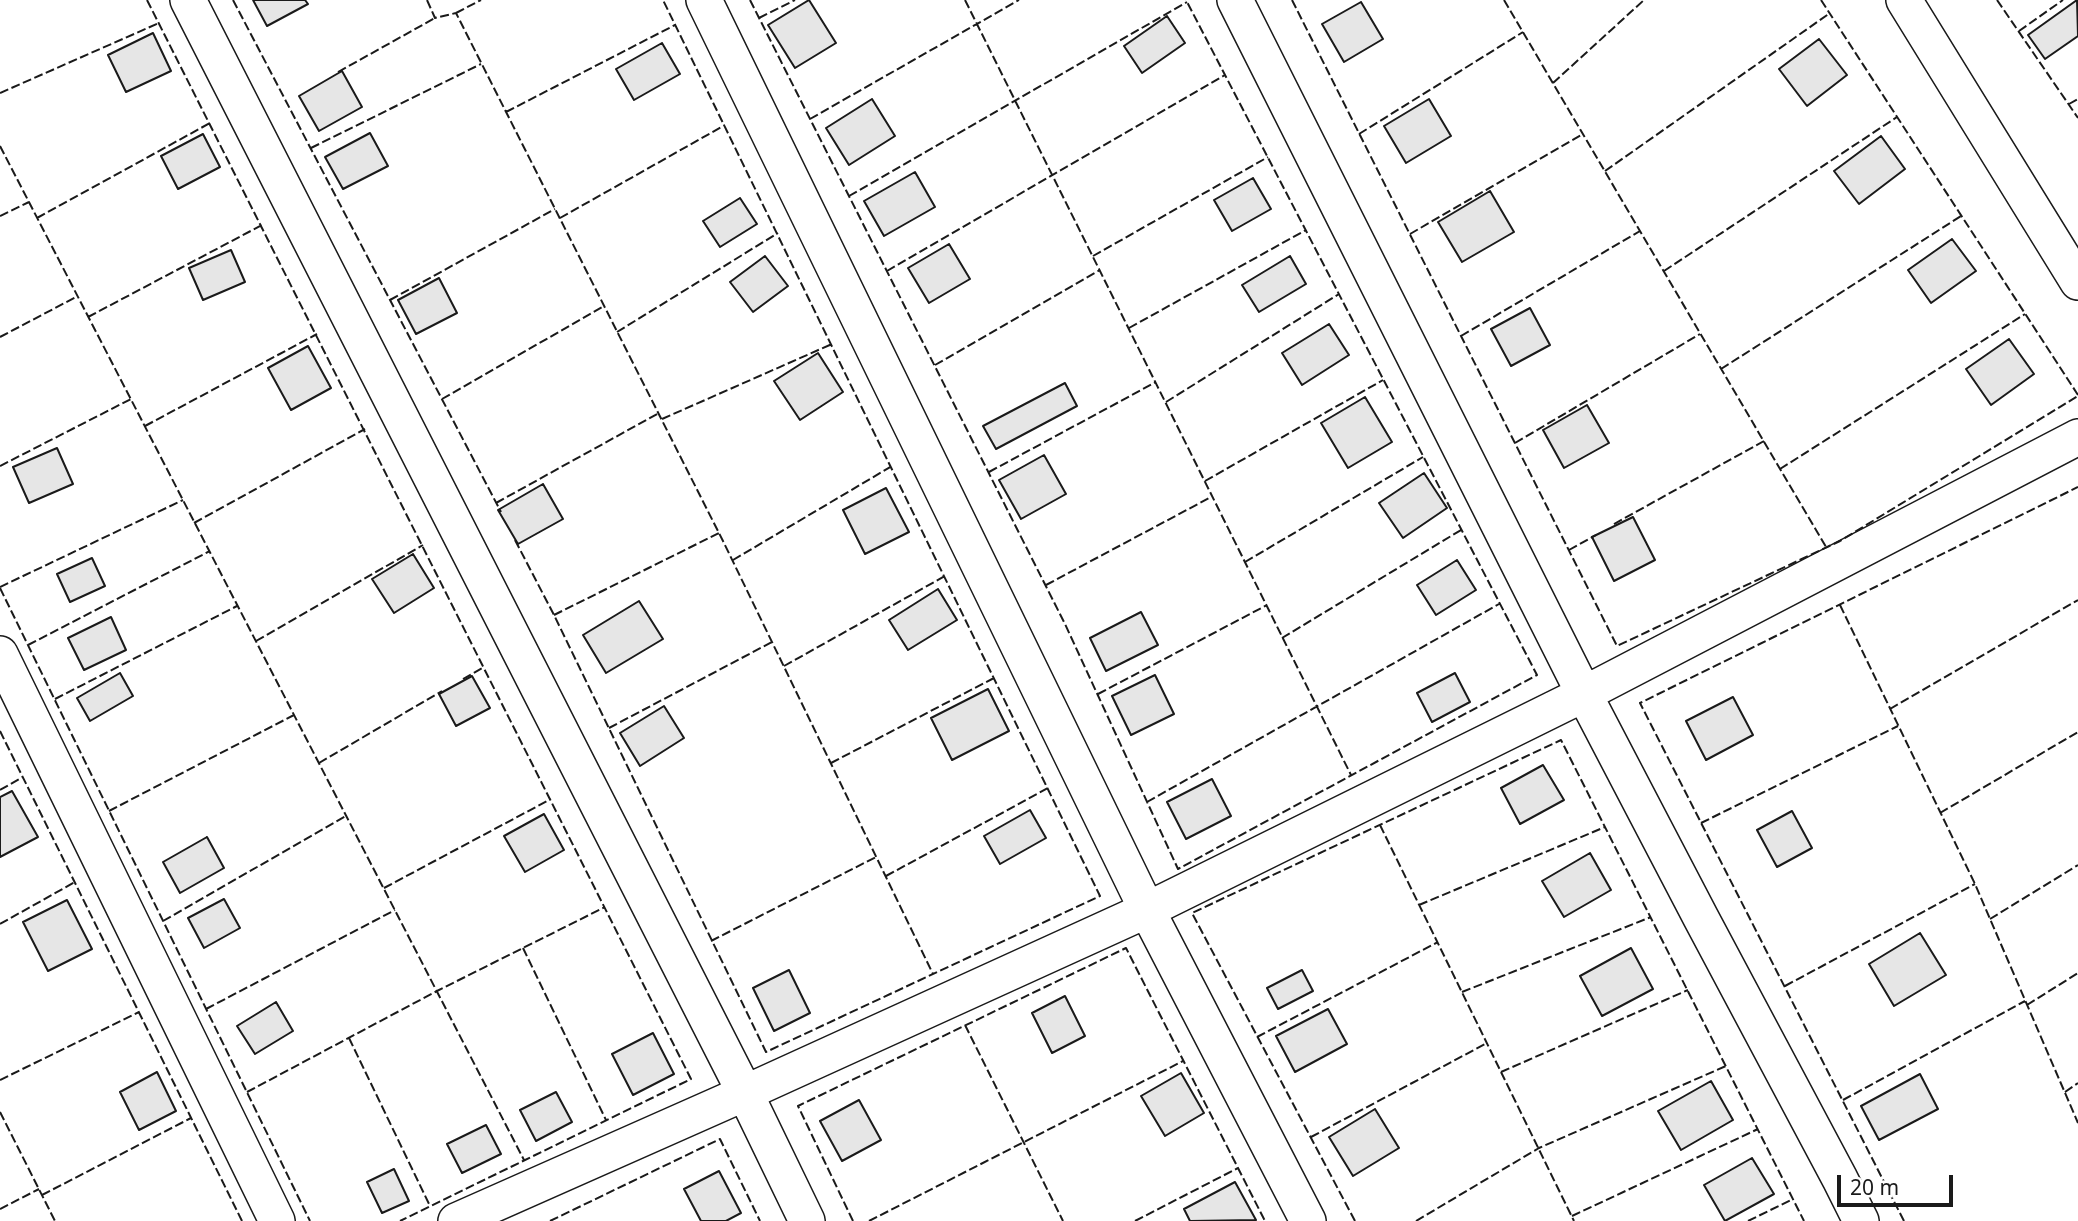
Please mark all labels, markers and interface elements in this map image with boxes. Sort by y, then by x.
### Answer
scale bar [1840,1162,1955,1206]
text: 20 m [1850,1173,1899,1201]

